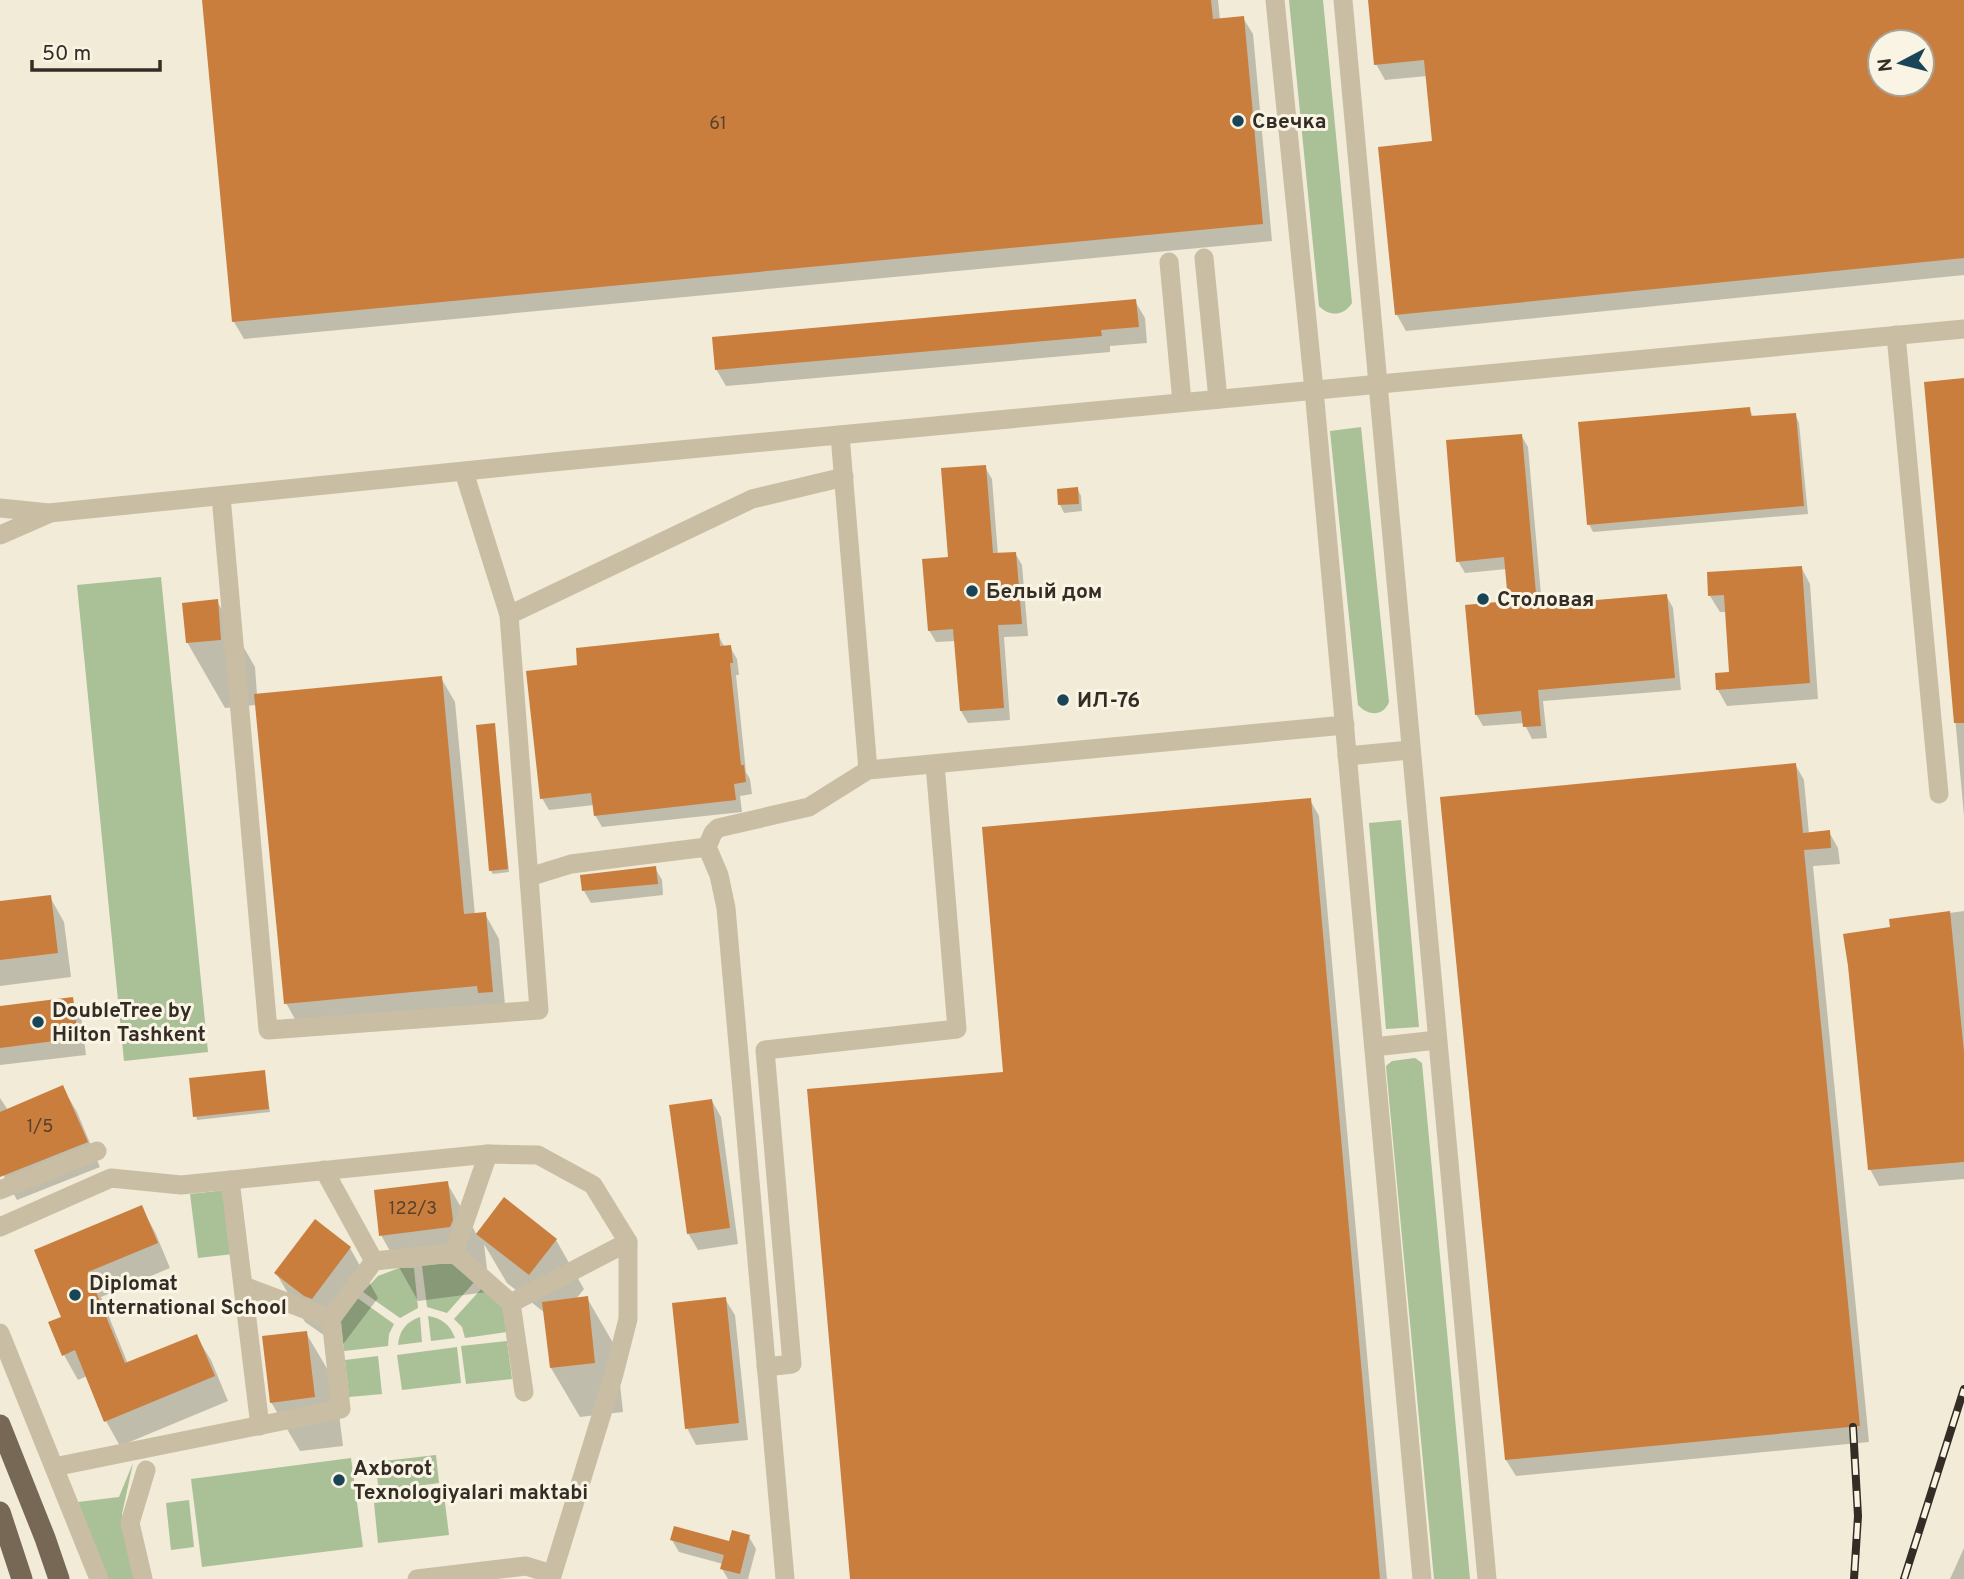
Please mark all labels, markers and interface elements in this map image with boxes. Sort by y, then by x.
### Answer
scale bar [32,28,159,72]
north arrow [1866,28,1936,98]
text: 50 m [42,41,91,68]
text: N [1873,57,1899,73]
place label: Свечка [1252,109,1326,136]
house number: 61 [709,113,727,136]
marker: Свечка [1230,113,1246,129]
place label: Белый дом [986,579,1102,606]
marker: Белый дом [964,583,980,599]
place label: Столовая [1497,587,1594,614]
marker: Столовая [1475,591,1491,607]
place label: ИЛ-76 [1077,688,1140,715]
marker: ИЛ-76 [1055,692,1071,708]
place label: DoubleTree by Hilton Tashkent [52,998,206,1049]
marker: DoubleTree by Hilton Tashkent [30,1014,46,1030]
house number: 1/5 [27,1116,53,1139]
house number: 122/3 [389,1198,437,1221]
place label: Diplomat International School [89,1271,287,1322]
marker: Diplomat International School [67,1287,83,1303]
place label: Axborot Texnologiyalari maktabi [353,1456,588,1507]
marker: Axborot Texnologiyalari maktabi [331,1472,347,1488]

